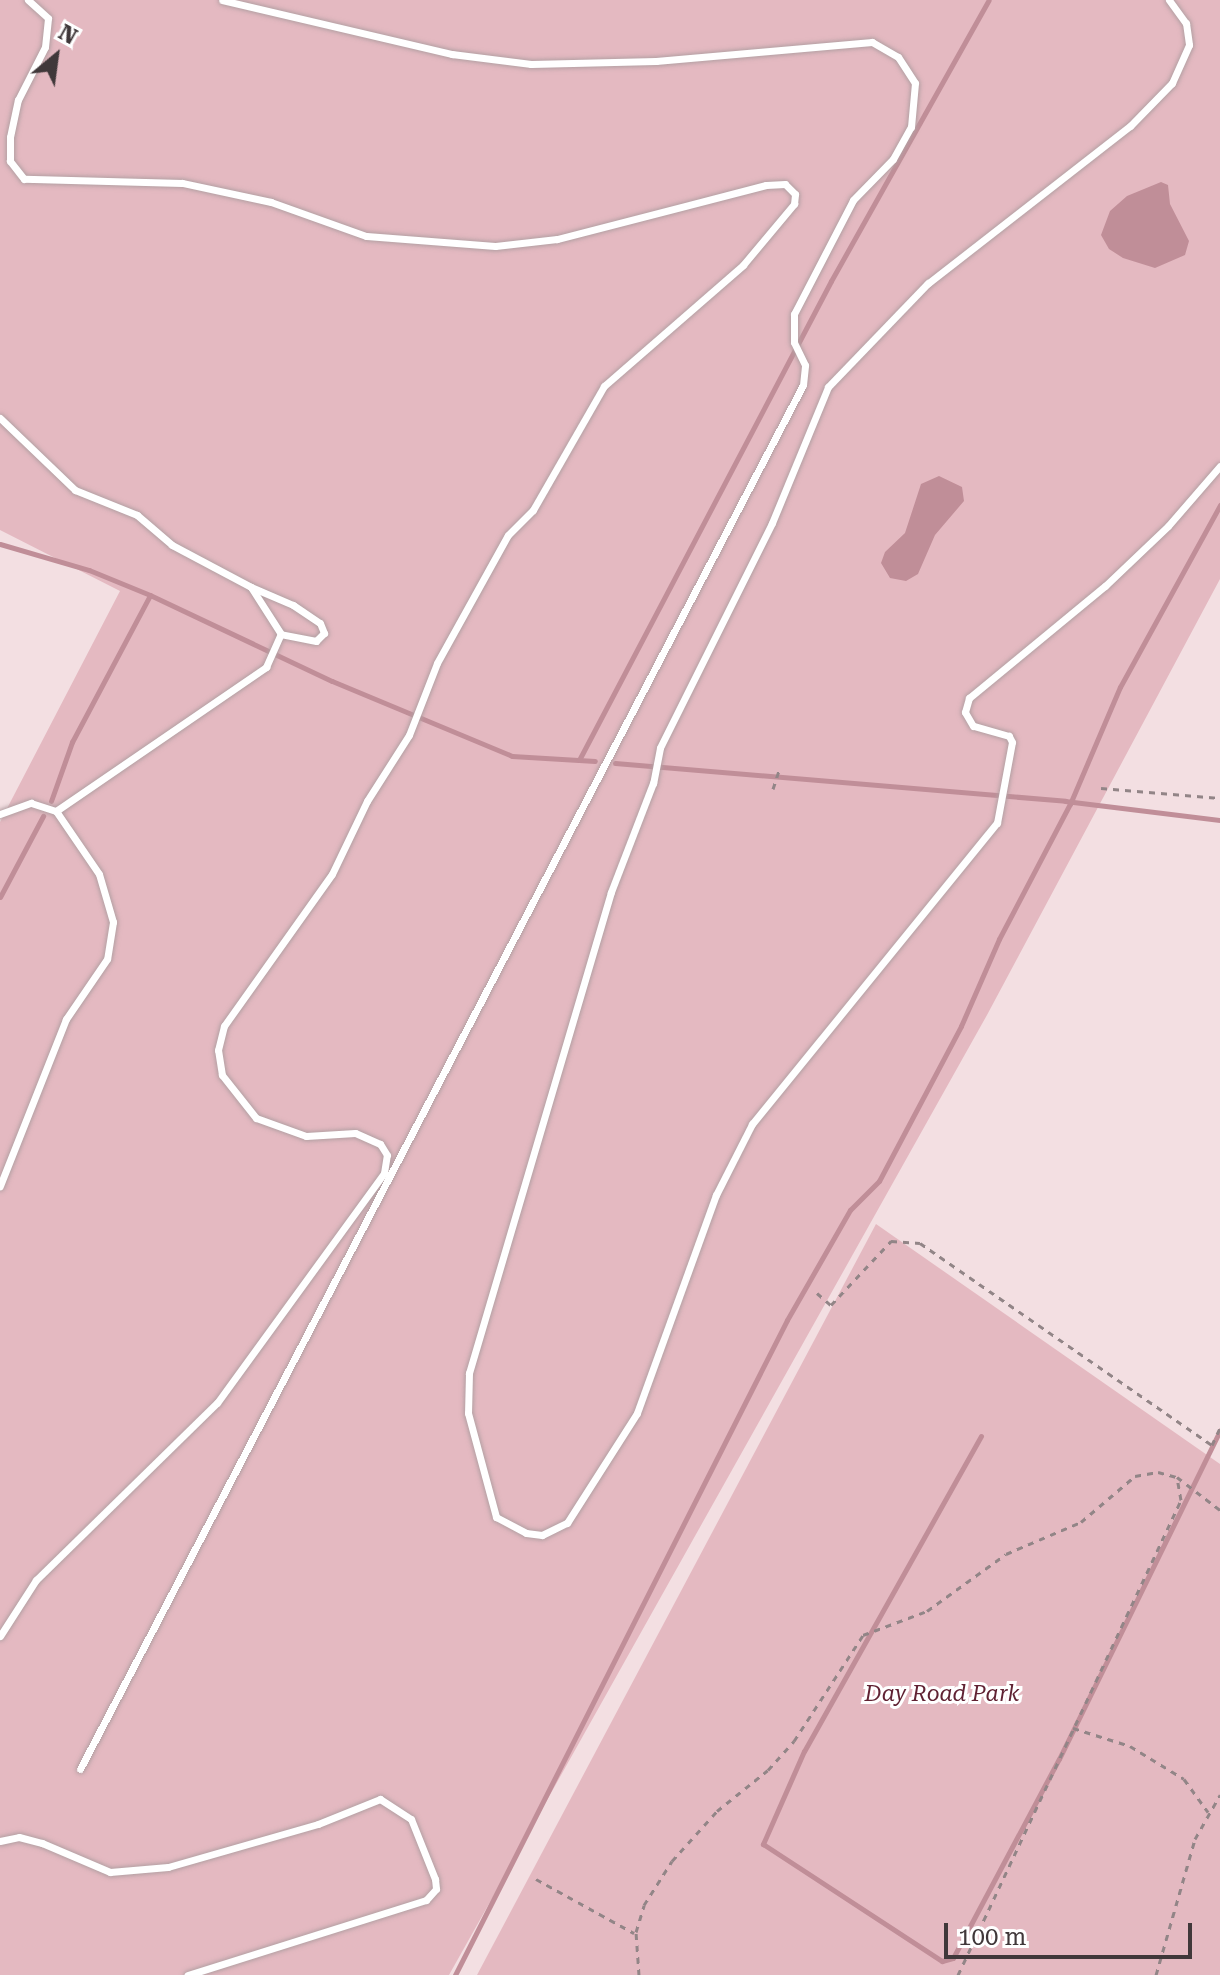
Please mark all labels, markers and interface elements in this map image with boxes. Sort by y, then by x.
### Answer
north arrow [16,16,96,96]
text: N [54,20,81,50]
park label: Day Road Park [864,1681,1020,1707]
scale bar [948,1907,1196,1957]
text: 100 m [958,1923,1026,1951]

